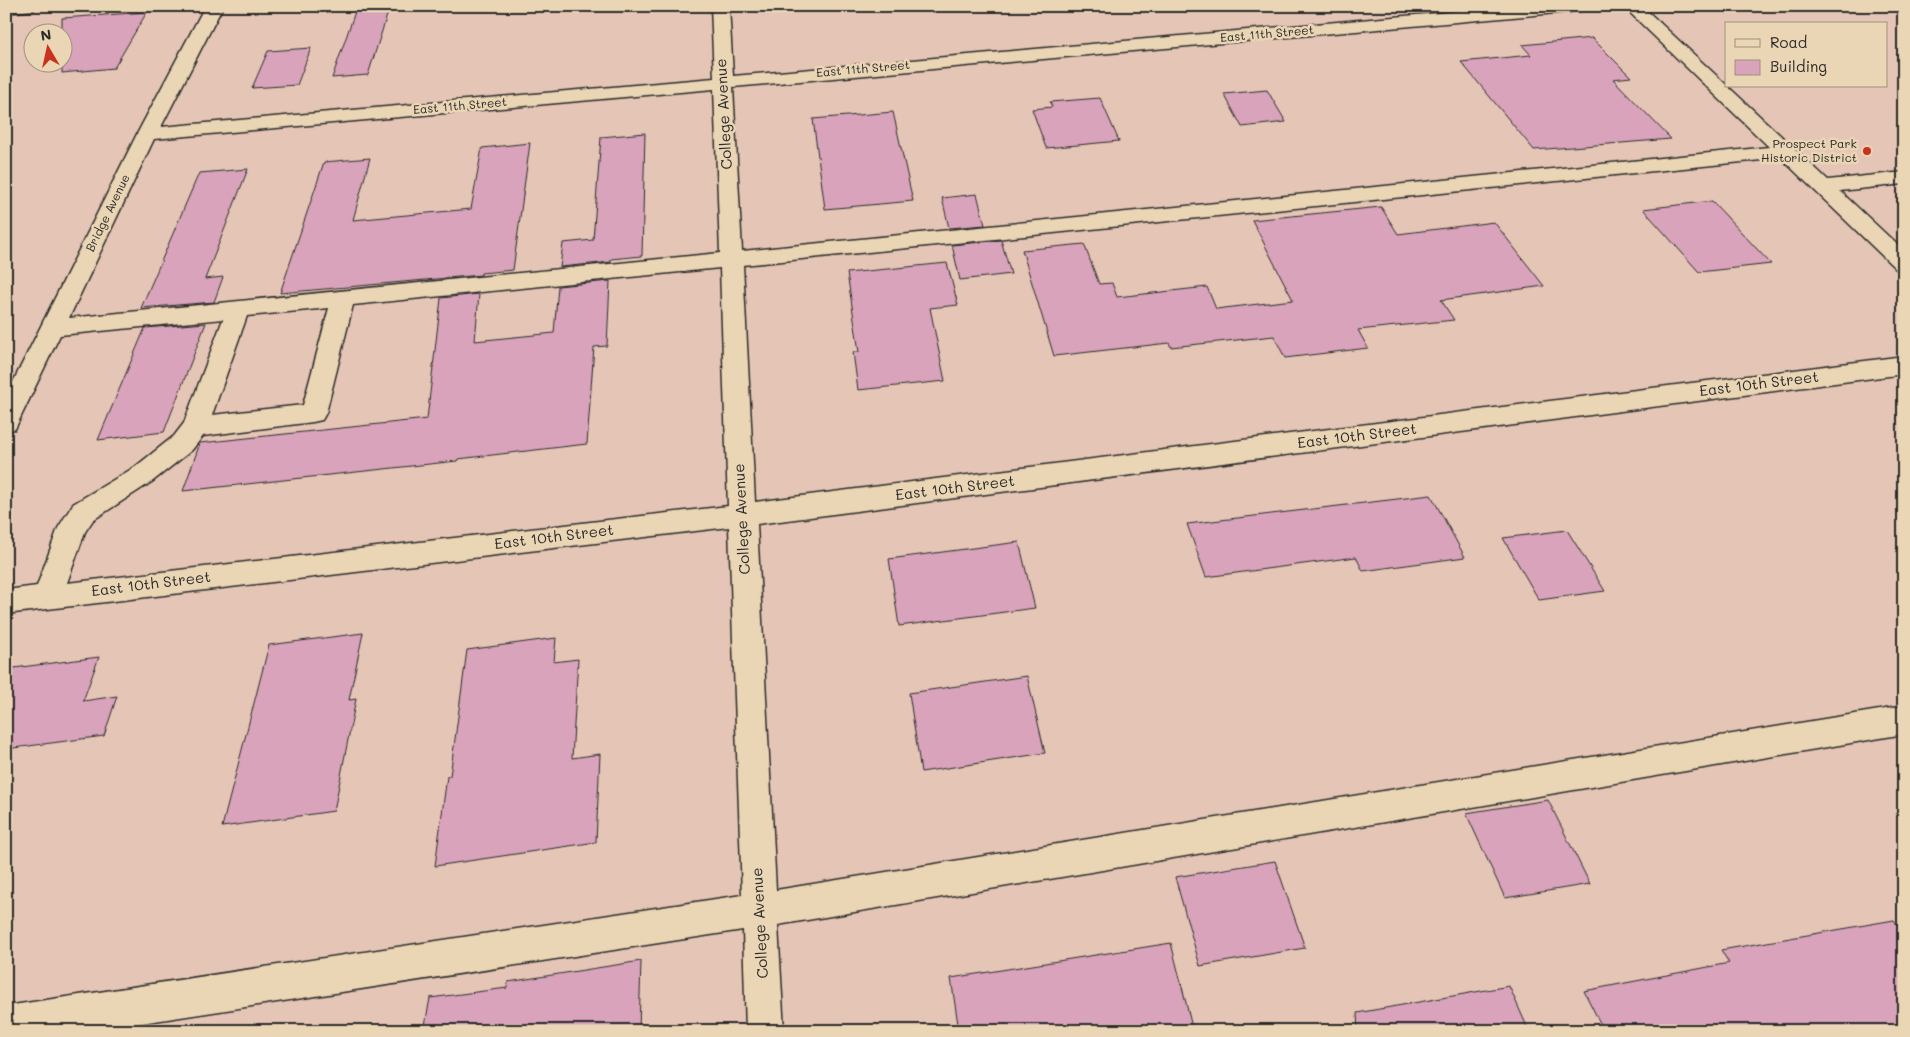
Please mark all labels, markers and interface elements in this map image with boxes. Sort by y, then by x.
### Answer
street label: East 11th Street [1219,21,1314,45]
north arrow [22,22,72,72]
legend [1725,22,1888,88]
text: N [39,24,53,45]
text: Road [1770,32,1807,52]
street label: East 11th Street [815,56,910,80]
text: Building [1770,56,1827,76]
street label: College Avenue [710,58,736,170]
street label: East 11th Street [412,93,507,117]
place label: Prospect Park Historic District [1761,135,1857,165]
marker: Prospect Park Historic District [1861,145,1873,157]
street label: Bridge Avenue [81,171,133,254]
street label: East 10th Street [1698,366,1820,400]
street label: East 10th Street [1296,418,1418,452]
street label: College Avenue [728,463,754,575]
street label: East 10th Street [894,470,1016,504]
street label: East 10th Street [493,519,615,553]
street label: East 10th Street [90,566,212,600]
street label: College Avenue [746,867,772,979]

